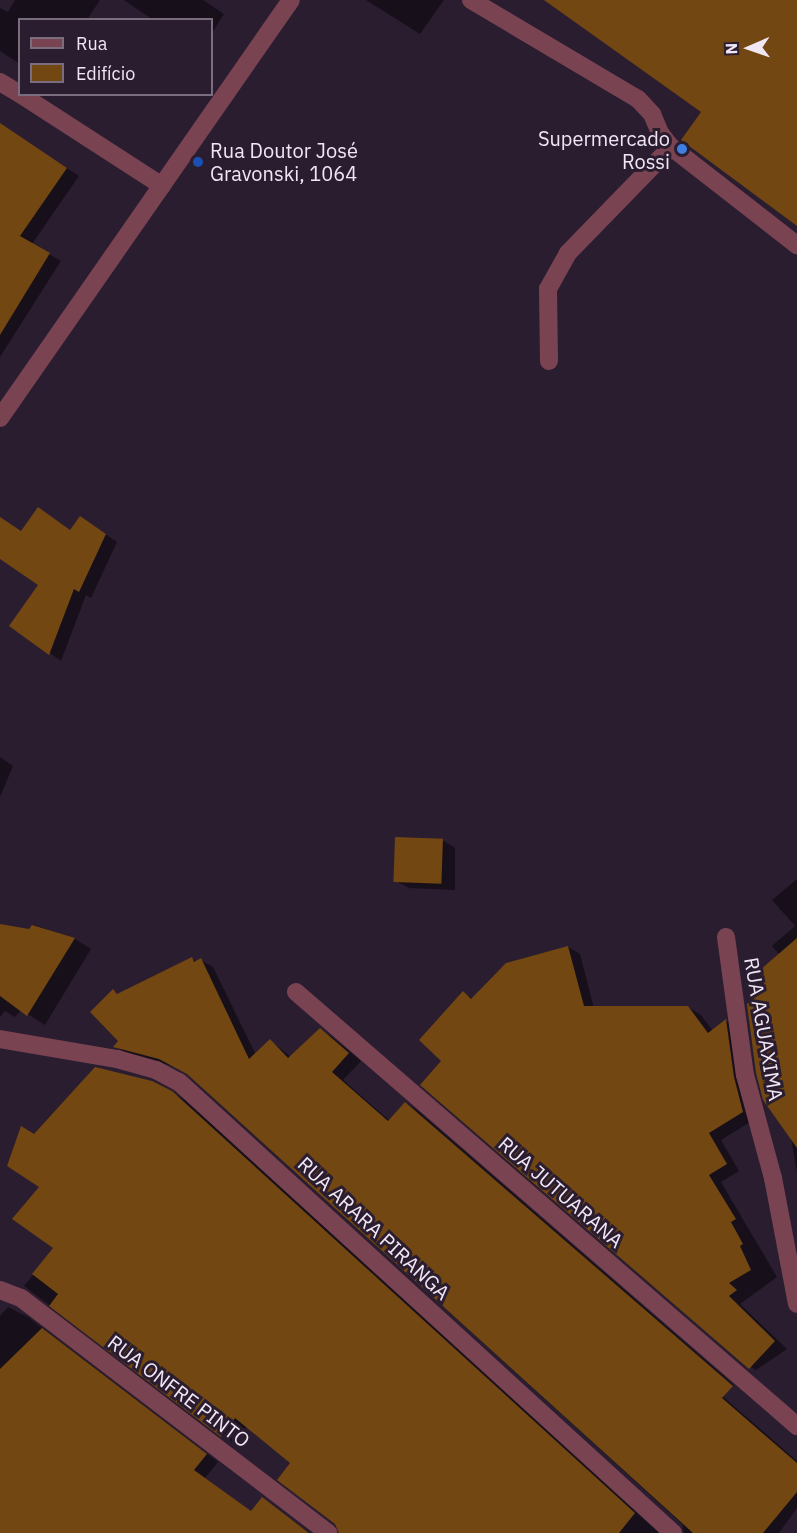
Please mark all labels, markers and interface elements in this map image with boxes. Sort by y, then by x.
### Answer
legend [18,18,213,96]
north arrow [719,18,779,78]
text: Rua [76,32,107,55]
text: N [721,42,741,55]
text: Edifício [76,62,135,85]
place label: Supermercado Rossi [538,126,670,173]
place label: Rua Doutor José Gravonski, 1064 [210,138,358,185]
marker: Supermercado Rossi [675,142,689,156]
marker: Rua Doutor José Gravonski, 1064 [191,155,205,169]
street label: RUA AGUAXIMA [740,955,788,1103]
street label: RUA JUTUARANA [494,1131,628,1253]
street label: RUA ARARA PIRANGA [293,1151,455,1305]
street label: RUA ONFRE PINTO [103,1330,255,1452]

